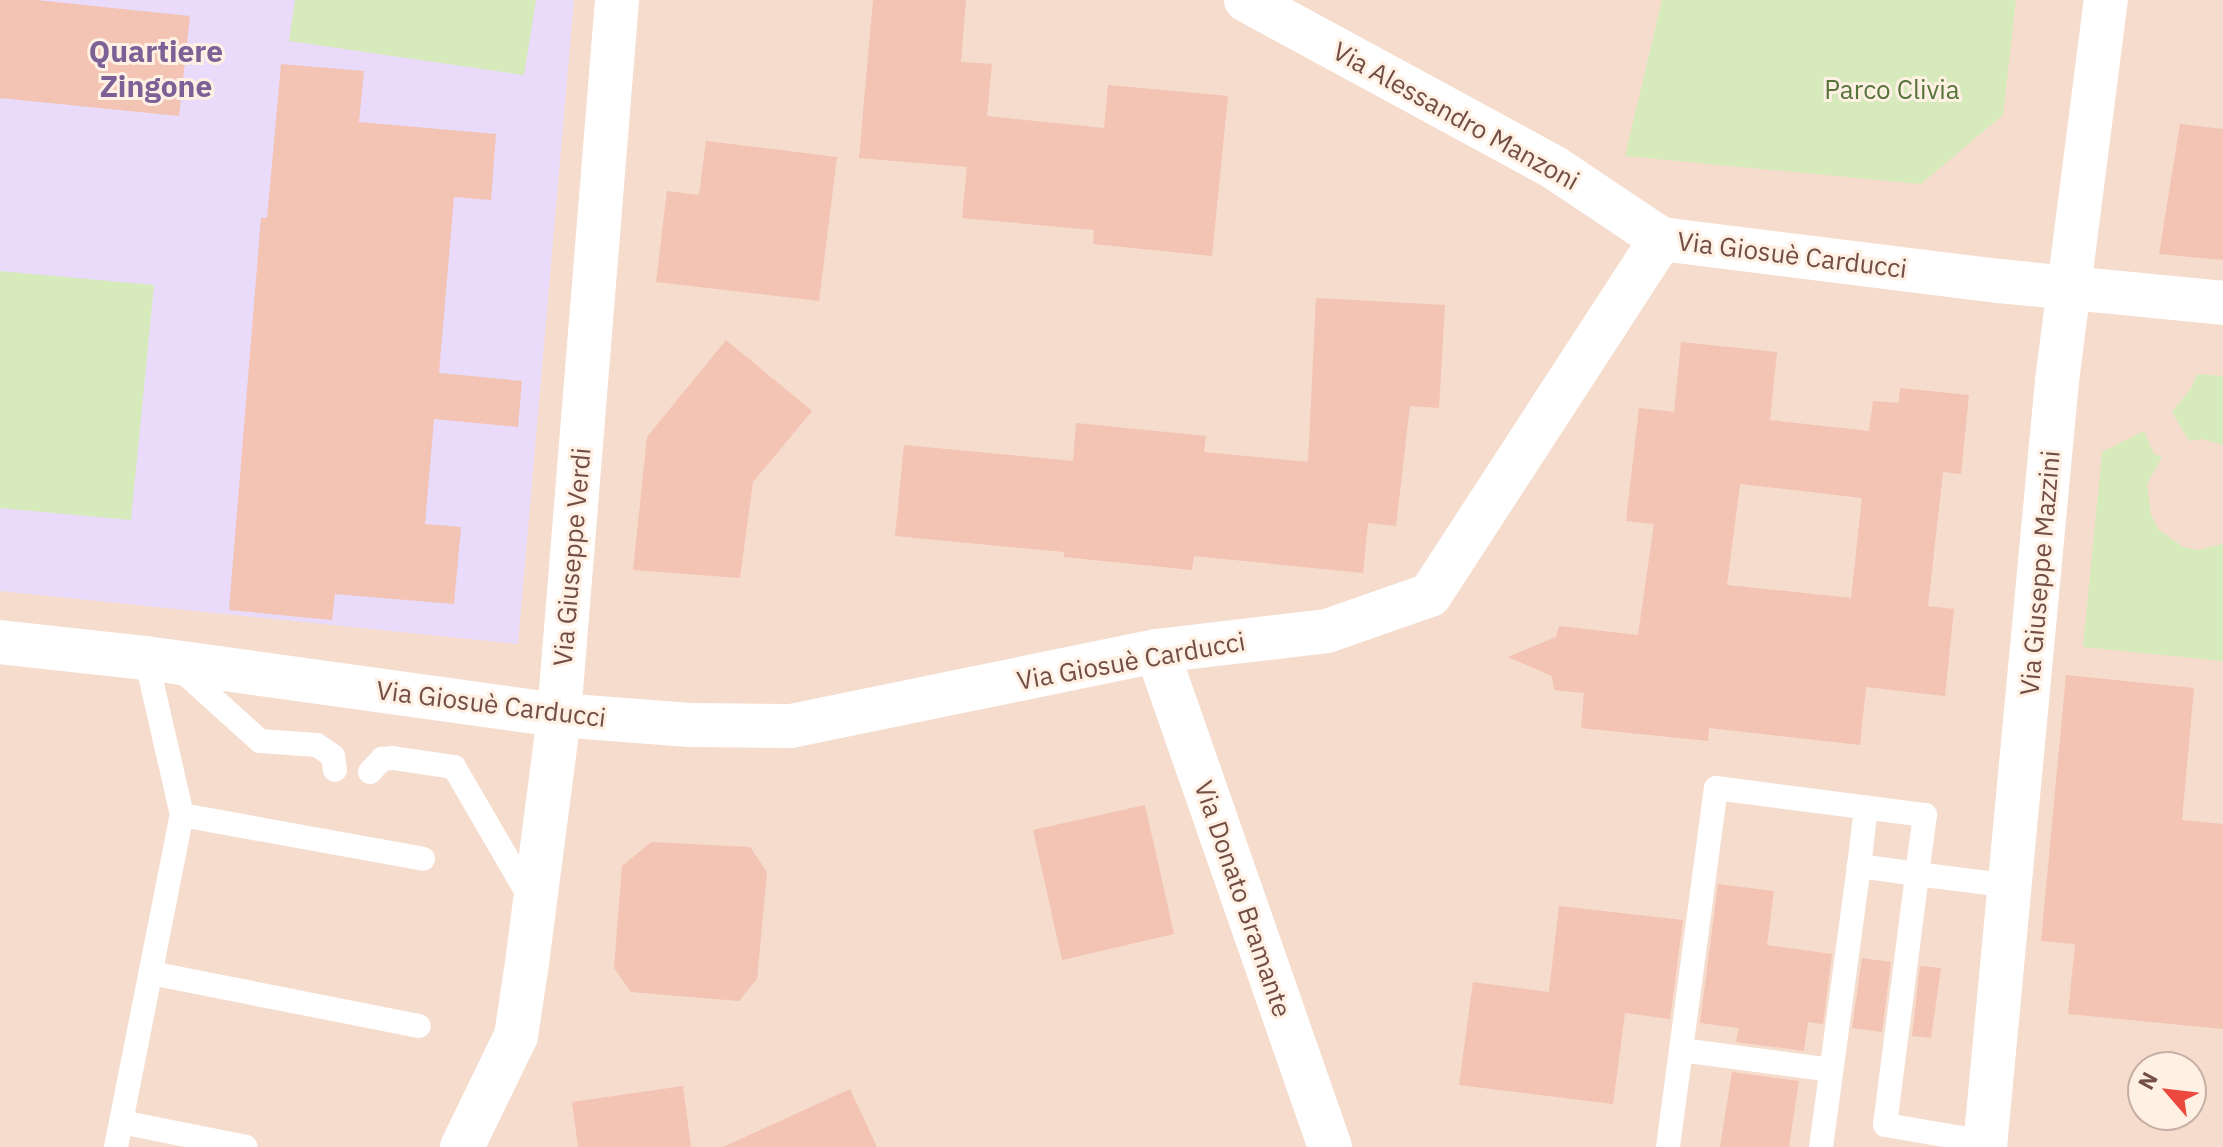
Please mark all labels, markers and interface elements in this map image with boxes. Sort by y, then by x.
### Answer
district label: Quartiere Zingone [89,33,223,104]
street label: Via Alessandro Manzoni [1327,35,1585,197]
park label: Parco Clivia [1824,74,1960,106]
street label: Via Giosuè Carducci [1675,225,1909,285]
street label: Via Giuseppe Verdi [547,446,597,668]
street label: Via Giuseppe Mazzini [2014,449,2066,697]
street label: Via Giosuè Carducci [1015,626,1247,696]
street label: Via Giosuè Carducci [374,674,608,734]
street label: Via Donato Bramante [1188,777,1298,1021]
north arrow [2127,1051,2207,1131]
text: N [2131,1067,2164,1094]

